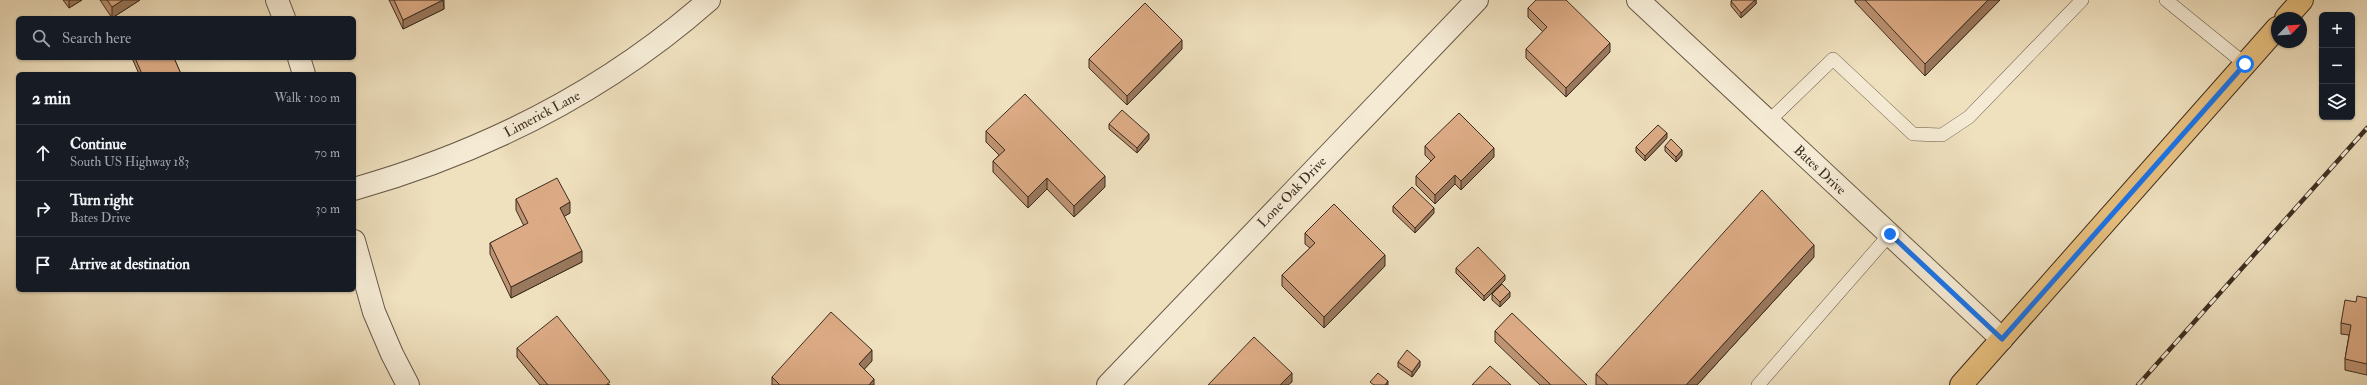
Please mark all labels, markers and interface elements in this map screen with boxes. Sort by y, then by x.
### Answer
north arrow [2271,12,2307,48]
map controls [2319,12,2355,120]
button: + [2319,12,2355,48]
search box [16,16,356,60]
icon: search [30,27,52,49]
text: Search here [62,29,131,48]
button: − [2319,48,2355,84]
route start [2236,55,2254,73]
button: layers [2319,84,2355,120]
street label: Limerick Lane [501,87,583,141]
text: 2 min [32,88,71,109]
text: Walk · 100 m [274,90,340,106]
text: Continue [70,135,126,154]
icon: ahead [32,142,54,164]
street label: Bates Drive [1790,142,1850,199]
text: 70 m [315,145,340,161]
street label: Lone Oak Drive [1254,153,1330,231]
text: South US Highway 183 [70,154,189,170]
text: Turn right [70,191,133,210]
icon: right [32,198,54,220]
text: 30 m [316,201,340,217]
text: Bates Drive [70,210,130,226]
route end [1881,225,1899,243]
icon: arrive [32,254,54,276]
text: Arrive at destination [70,255,190,274]

